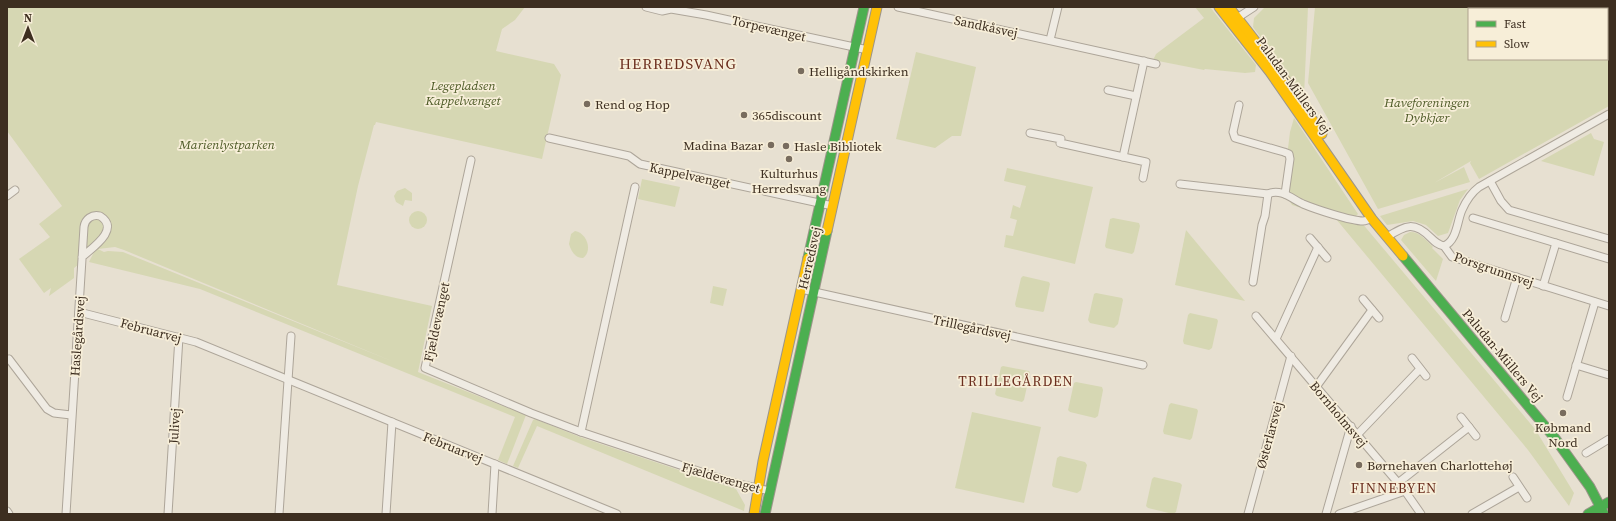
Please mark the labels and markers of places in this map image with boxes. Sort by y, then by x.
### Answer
place label: Helligåndskirken [809,63,909,80]
marker: Helligåndskirken [796,66,806,76]
place label: Rend og Hop [595,96,670,113]
marker: Rend og Hop [582,99,592,109]
place label: 365discount [752,107,822,124]
marker: 365discount [739,110,749,120]
place label: Madina Bazar [683,137,763,154]
place label: Hasle Bibliotek [794,138,883,155]
marker: Madina Bazar [766,140,776,150]
marker: Hasle Bibliotek [781,141,791,151]
marker: Kulturhus Herredsvang [784,154,794,164]
place label: Kulturhus Herredsvang [752,165,827,197]
marker: Købmand Nord [1558,408,1568,418]
place label: Købmand Nord [1535,419,1592,451]
place label: Børnehaven Charlottehøj [1367,457,1513,474]
marker: Børnehaven Charlottehøj [1354,460,1364,470]

